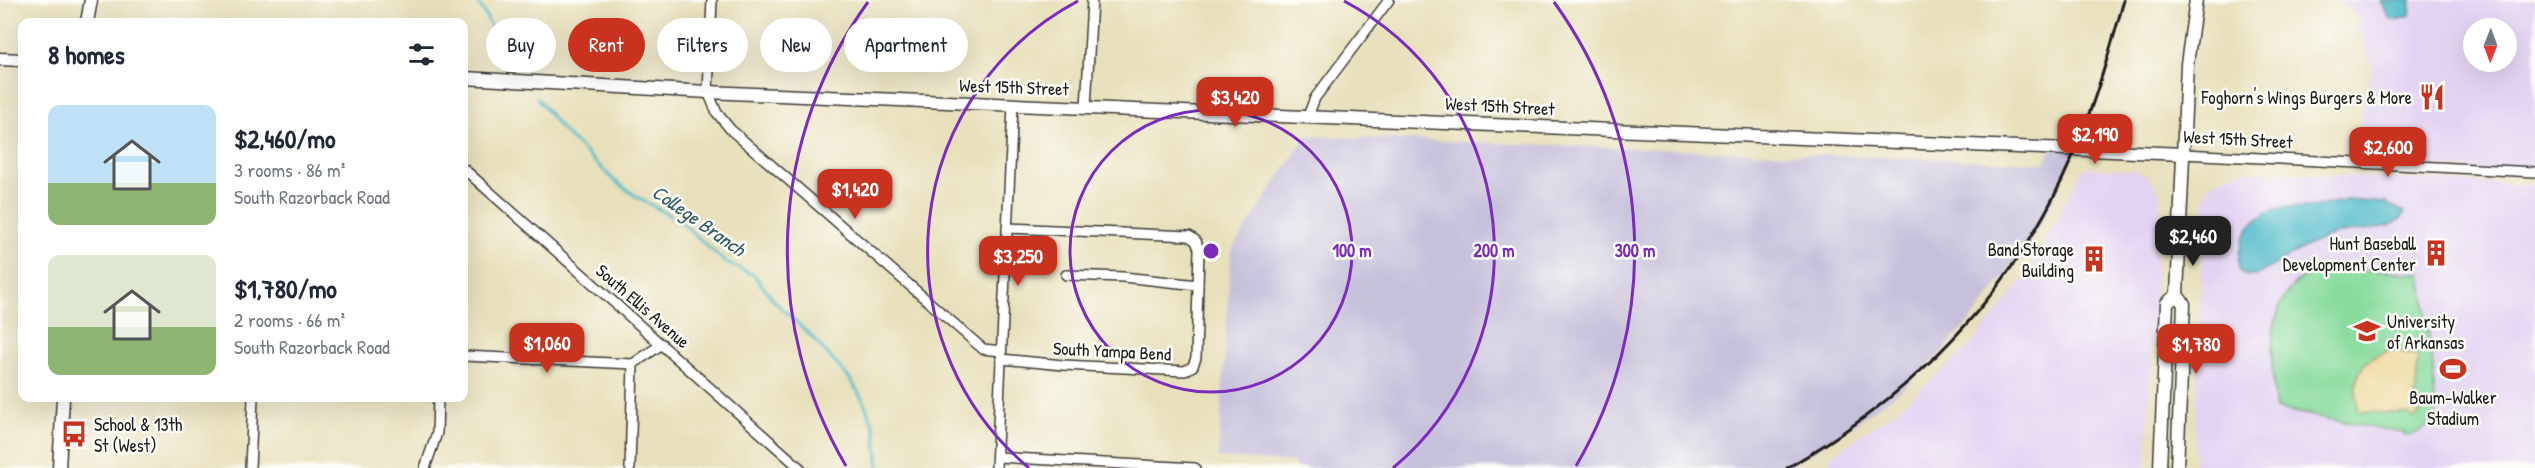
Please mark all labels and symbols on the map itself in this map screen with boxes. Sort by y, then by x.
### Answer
north arrow [2463,18,2517,72]
street label: West 15th Street [959,73,1070,101]
pin: $3,420 [1186,77,1284,128]
restaurant icon: Foghorn's Wings Burgers & More [2417,82,2447,112]
place label: Foghorn's Wings Burgers & More [2201,85,2412,110]
street label: West 15th Street [1445,91,1556,121]
pin: $2,190 [2046,114,2144,165]
street label: West 15th Street [2183,124,2294,154]
pin: $2,600 [2339,127,2437,178]
pin: $1,420 [806,169,904,220]
water label: College Branch [646,178,752,264]
pin: $2,460 [2144,216,2242,267]
place label: Hunt Baseball Development Center [2283,231,2416,277]
pin: $3,250 [969,236,1067,287]
place label: Band Storage Building [1988,237,2074,283]
text: 100 m [1332,238,1372,263]
text: 200 m [1474,238,1514,263]
text: 300 m [1615,238,1655,263]
building icon: Hunt Baseball Development Center [2421,238,2451,268]
centre of rings [1201,241,1221,261]
building icon: Band Storage Building [2079,244,2109,274]
street label: South Ellis Avenue [591,258,695,354]
place label: University of Arkansas [2387,309,2464,355]
school or university icon: University of Arkansas [2352,316,2382,346]
pin: $1,060 [498,323,596,374]
pin: $1,780 [2147,324,2245,375]
street label: South Yampa Bend [1052,335,1172,367]
sports icon: Baum-Walker Stadium [2438,354,2468,384]
place label: Baum-Walker Stadium [2409,385,2497,431]
place label: School & 13th St (West) [94,412,183,458]
bus stop icon: School & 13th St (West) [59,419,89,449]

